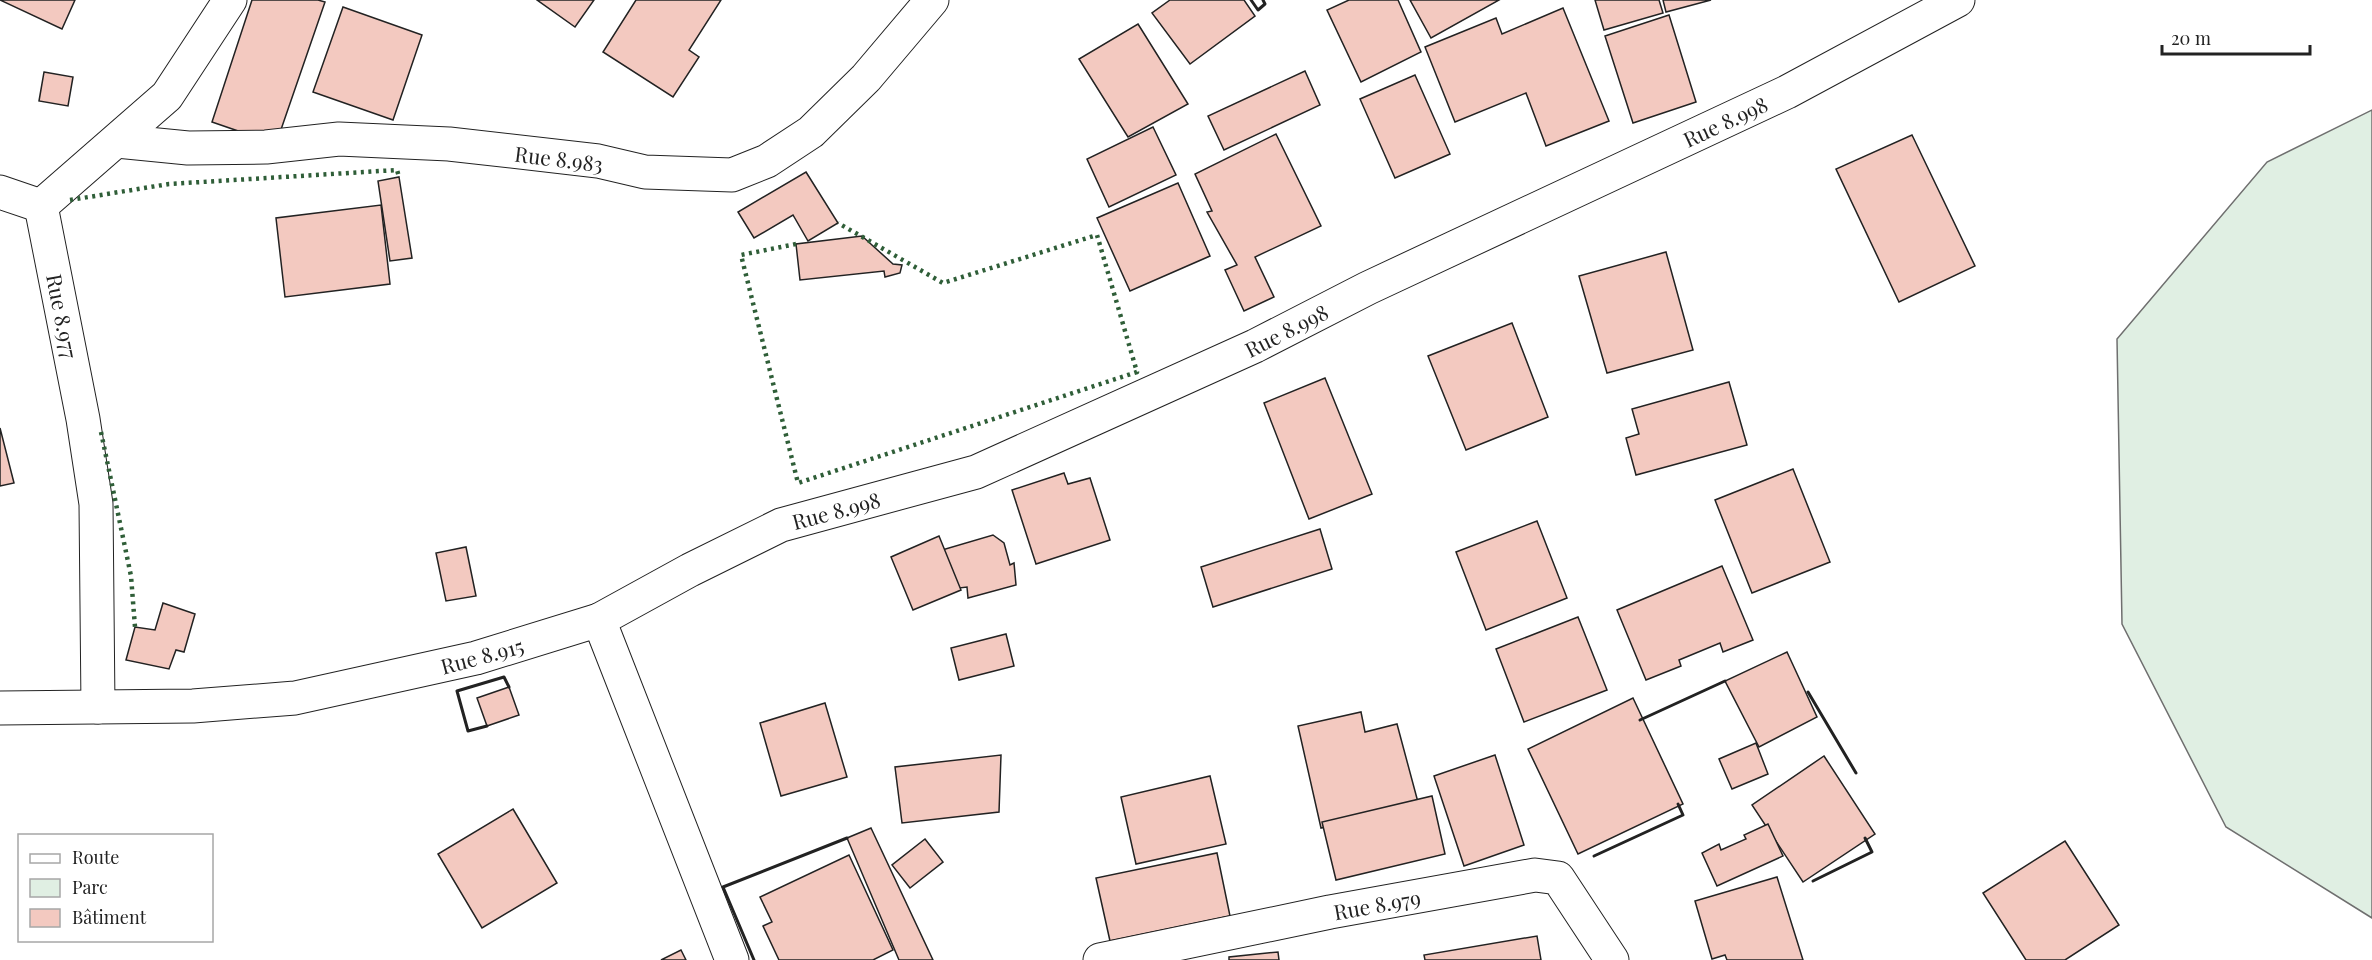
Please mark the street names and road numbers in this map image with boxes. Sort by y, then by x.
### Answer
street label: Rue 8.998 [1678,89,1772,153]
street label: Rue 8.983 [513,139,605,177]
street label: Rue 8.977 [41,271,85,361]
street label: Rue 8.998 [1239,297,1333,363]
street label: Rue 8.998 [789,485,883,535]
street label: Rue 8.915 [437,631,527,679]
street label: Rue 8.979 [1331,883,1423,925]

